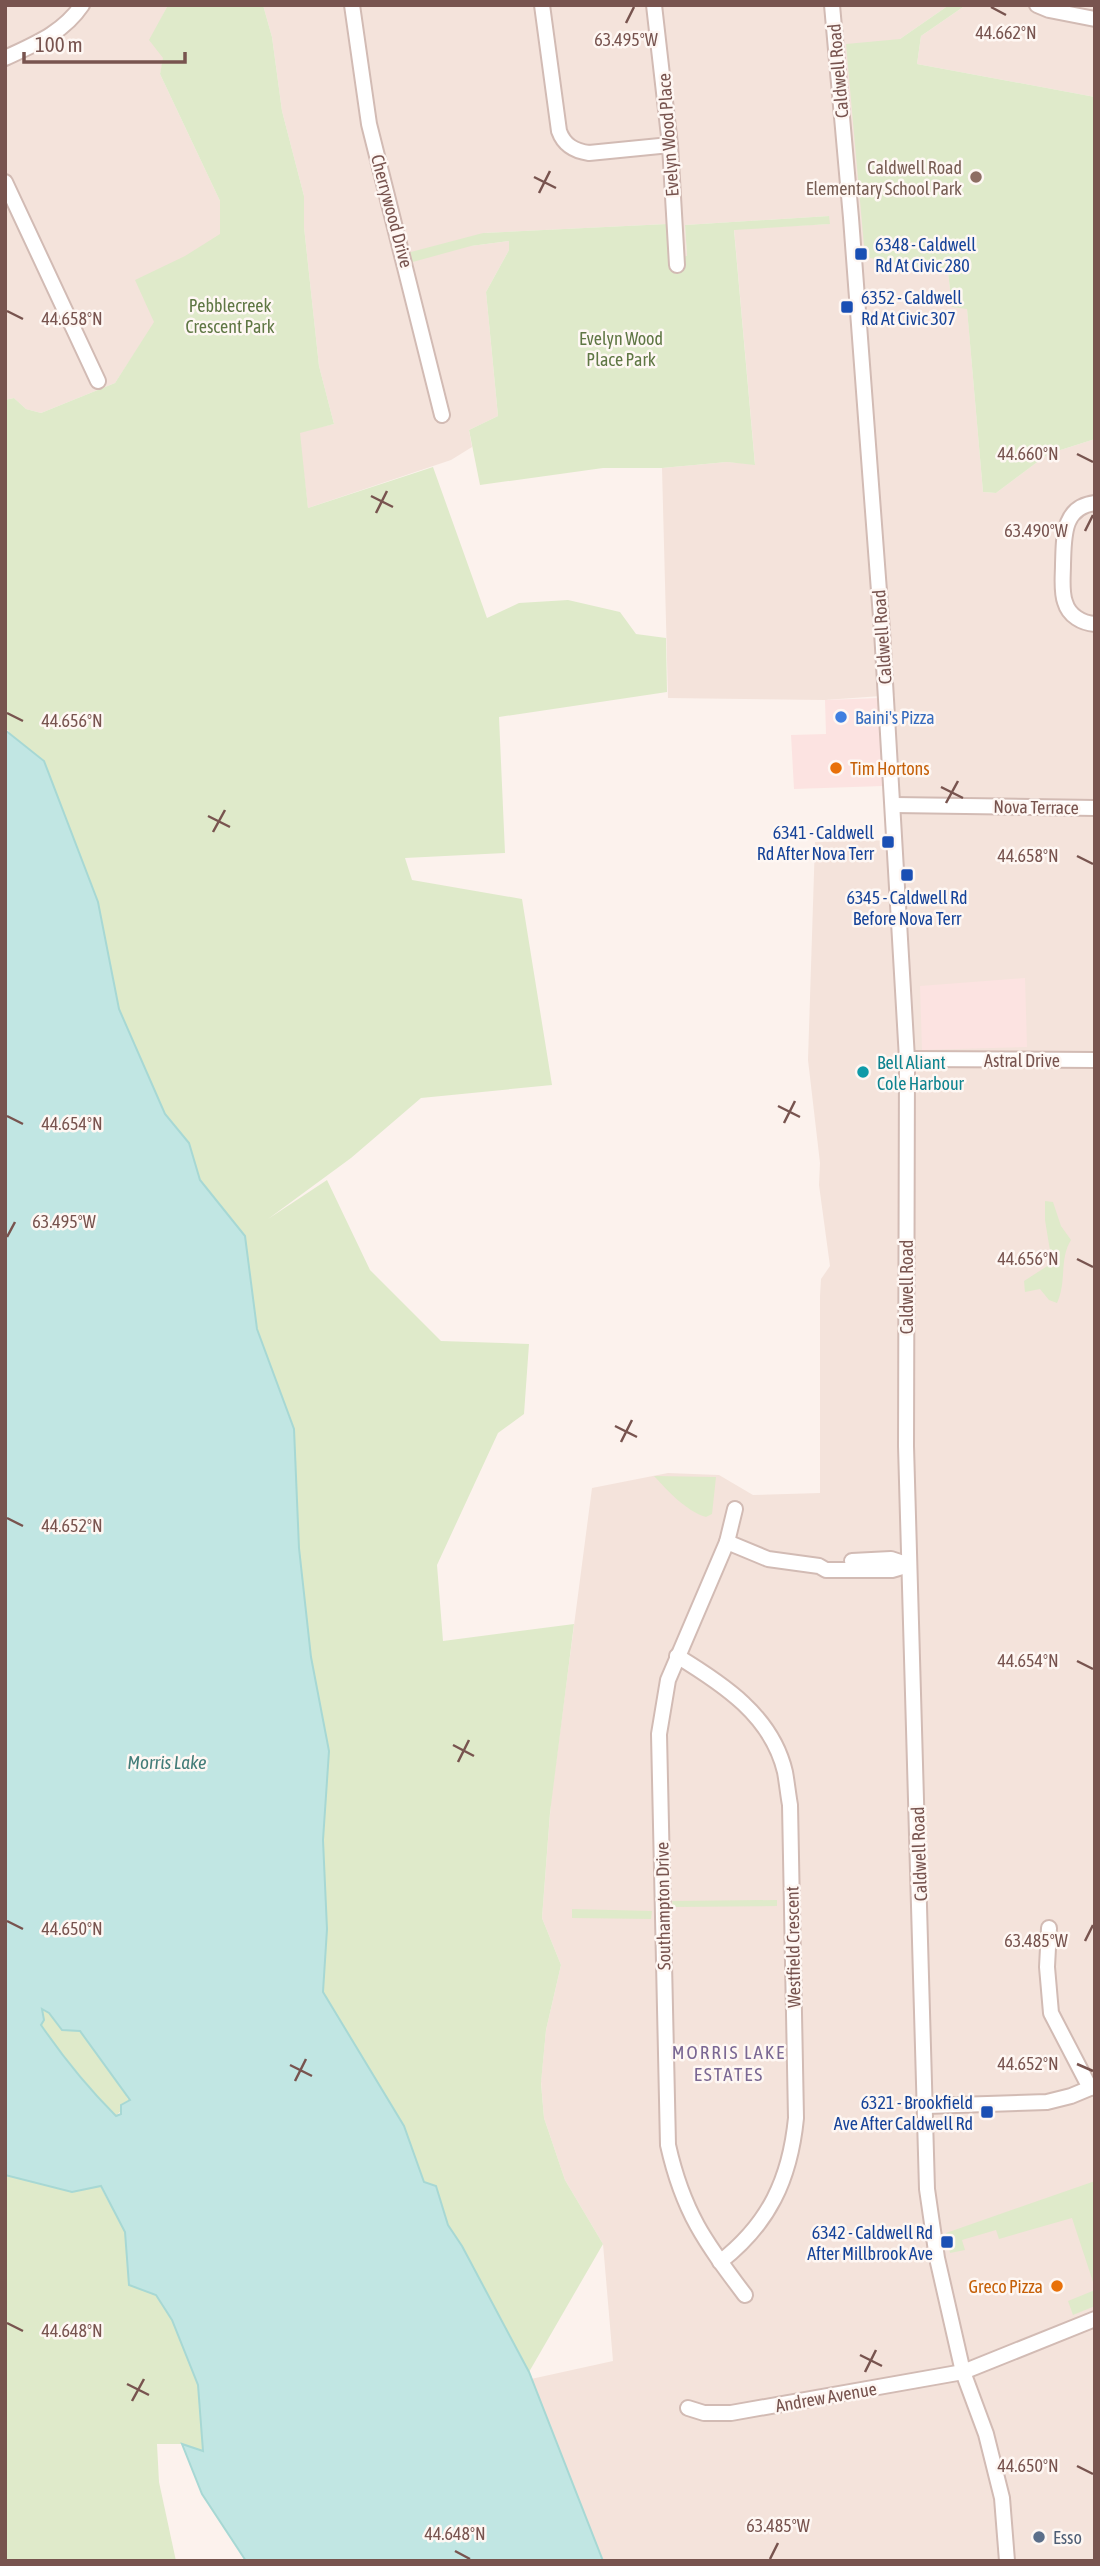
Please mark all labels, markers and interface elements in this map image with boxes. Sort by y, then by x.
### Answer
scale bar [24,21,186,65]
text: 44.662°N [975,22,1037,43]
street label: Caldwell Road [823,23,853,119]
text: 63.495°W [594,29,658,50]
text: 100 m [35,32,83,56]
street label: Evelyn Wood Place [653,73,683,197]
street label: Cherrywood Drive [367,152,417,270]
place label: Caldwell Road Elementary School Park [806,157,962,199]
marker: Caldwell Road Elementary School Park [968,169,984,185]
place label: 6348 - Caldwell Rd At Civic 280 [875,234,976,276]
marker: 6348 - Caldwell Rd At Civic 280 [853,246,869,262]
place label: 6352 - Caldwell Rd At Civic 307 [861,287,962,329]
park label: Pebblecreek Crescent Park [185,295,275,337]
marker: 6352 - Caldwell Rd At Civic 307 [839,299,855,315]
text: 44.658°N [41,308,103,329]
park label: Evelyn Wood Place Park [579,328,663,370]
text: 44.660°N [997,443,1059,464]
text: 63.490°W [1004,520,1068,541]
street label: Caldwell Road [868,589,896,685]
place label: Baini's Pizza [855,707,935,728]
marker: Baini's Pizza [833,709,849,725]
text: 44.656°N [41,710,103,731]
place label: Tim Hortons [850,758,930,779]
marker: Tim Hortons [828,760,844,776]
street label: Nova Terrace [993,796,1079,818]
place label: 6341 - Caldwell Rd After Nova Terr [757,822,875,864]
marker: 6341 - Caldwell Rd After Nova Terr [880,834,896,850]
text: 44.658°N [997,845,1059,866]
marker: 6345 - Caldwell Rd Before Nova Terr [899,867,915,883]
place label: 6345 - Caldwell Rd Before Nova Terr [846,887,968,929]
street label: Astral Drive [984,1050,1060,1071]
place label: Bell Aliant Cole Harbour [877,1052,965,1094]
marker: Bell Aliant Cole Harbour [855,1064,871,1080]
text: 44.654°N [41,1113,103,1134]
text: 63.495°W [32,1211,96,1232]
street label: Caldwell Road [896,1240,917,1334]
text: 44.656°N [997,1248,1059,1269]
text: 44.652°N [41,1515,103,1536]
text: 44.654°N [997,1650,1059,1671]
water label: Morris Lake [127,1751,207,1773]
street label: Caldwell Road [907,1806,931,1902]
street label: Southampton Drive [651,1842,675,1970]
street label: Westfield Crescent [781,1886,805,2008]
text: 44.650°N [41,1918,103,1939]
text: 63.485°W [1004,1930,1068,1951]
district label: MORRIS LAKE ESTATES [672,2041,786,2085]
text: 44.652°N [997,2053,1059,2074]
place label: 6321 - Brookfield Ave After Caldwell Rd [834,2092,973,2134]
marker: 6321 - Brookfield Ave After Caldwell Rd [979,2104,995,2120]
place label: 6342 - Caldwell Rd After Millbrook Ave [807,2222,933,2264]
marker: 6342 - Caldwell Rd After Millbrook Ave [939,2234,955,2250]
place label: Greco Pizza [969,2276,1043,2297]
marker: Greco Pizza [1049,2278,1065,2294]
text: 44.648°N [41,2320,103,2341]
street label: Andrew Avenue [774,2378,878,2416]
text: 44.650°N [997,2455,1059,2476]
text: 63.485°W [746,2515,810,2536]
text: 44.648°N [424,2523,486,2544]
place label: Esso [1053,2527,1082,2548]
marker: Esso [1031,2529,1047,2545]

